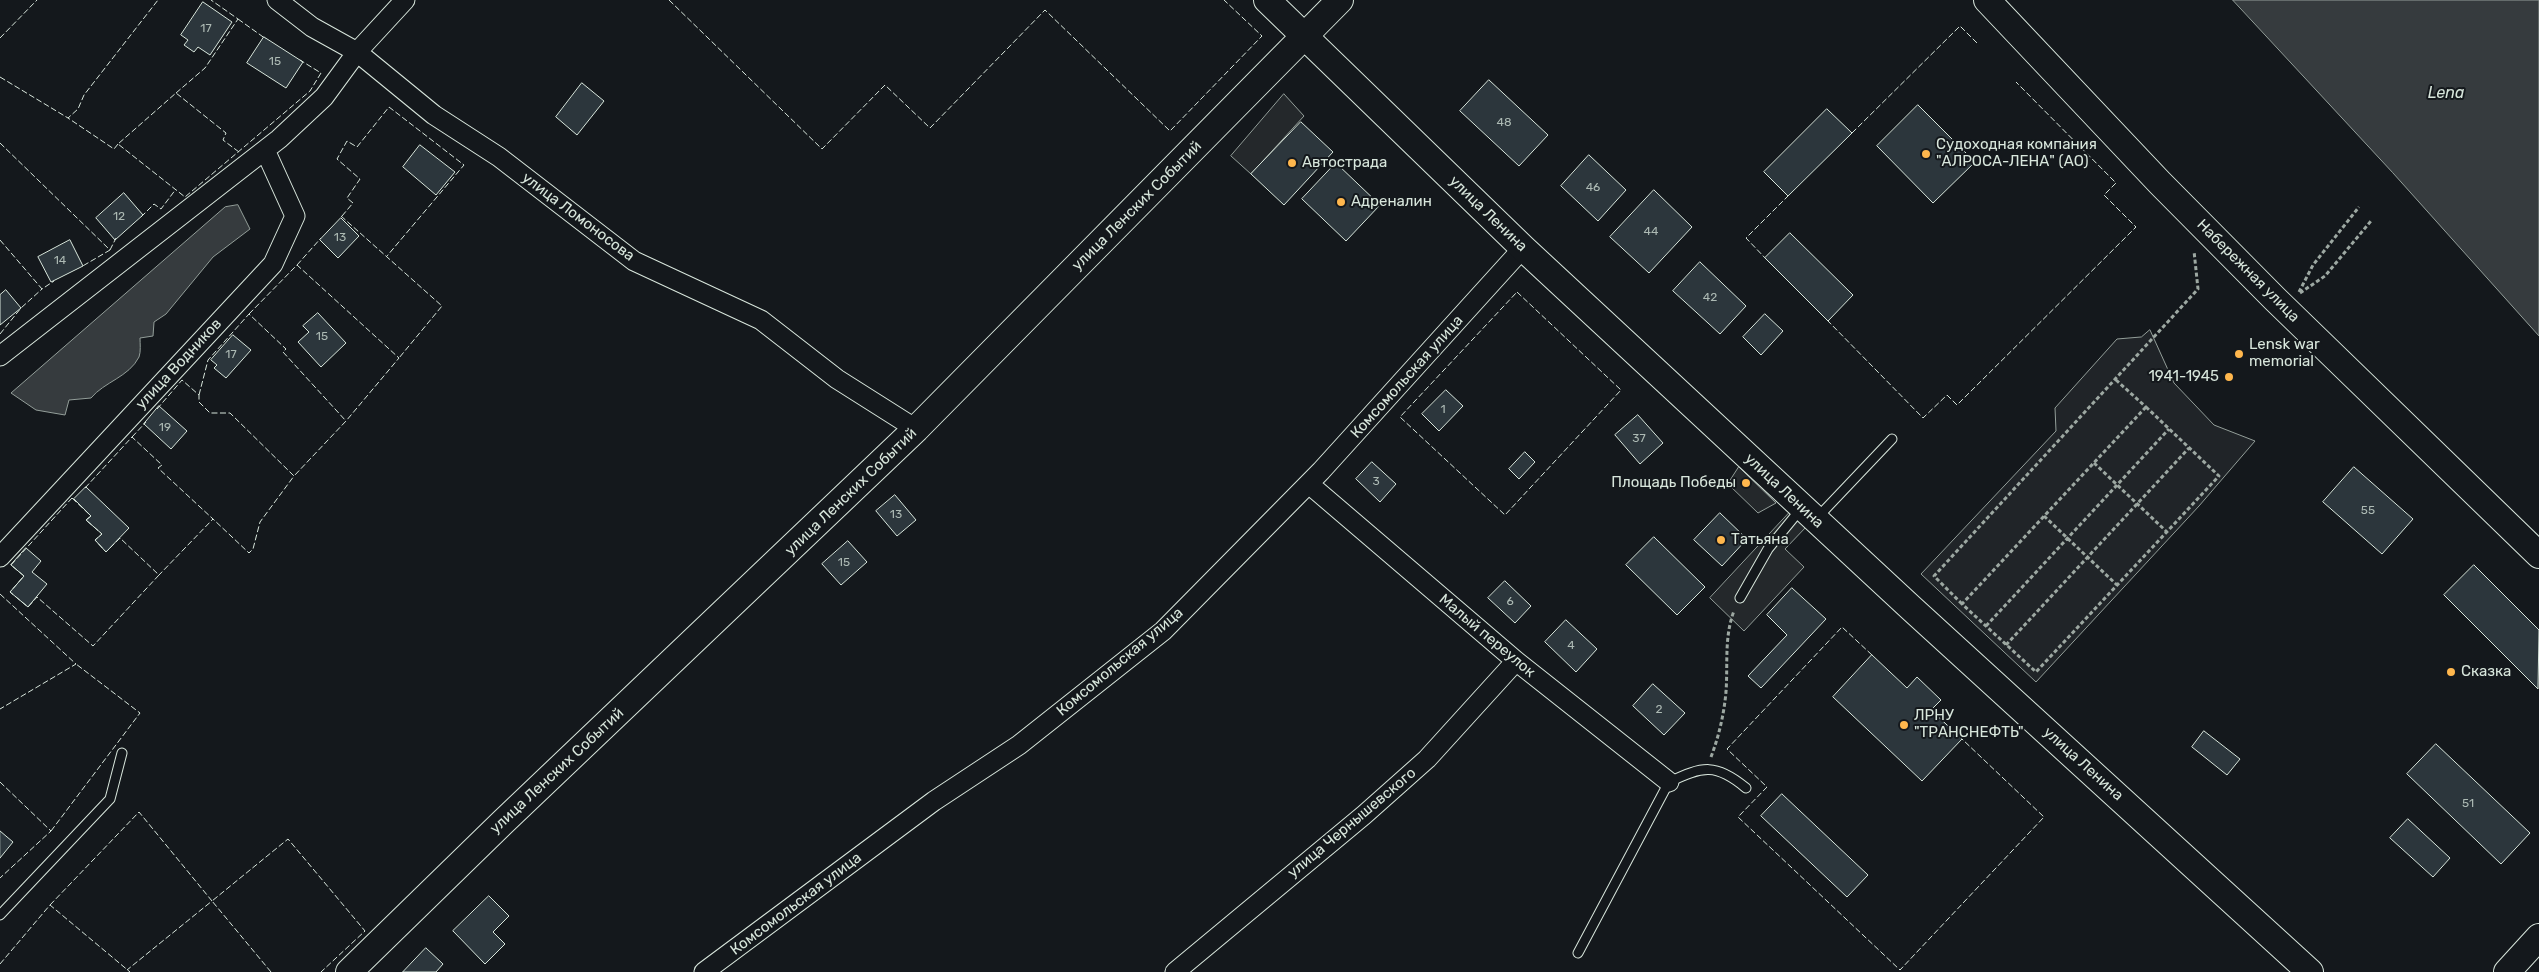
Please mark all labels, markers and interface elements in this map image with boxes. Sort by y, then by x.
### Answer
house number: 17 [200,22,212,36]
house number: 15 [269,55,281,69]
water label: Lena [2428,83,2464,103]
house number: 48 [1496,116,1512,130]
place label: Судоходная компания "АЛРОСА-ЛЕНА" (АО) [1936,136,2097,171]
street label: улица Ленских Событий [1068,137,1206,275]
marker: Судоходная компания "АЛРОСА-ЛЕНА" (АО) [1920,148,1932,160]
place label: Автострада [1302,154,1387,172]
marker: Автострада [1286,157,1298,169]
street label: улица Ломоносова [518,169,638,265]
street label: улица Ленина [1445,172,1531,256]
house number: 46 [1586,181,1600,195]
place label: Адреналин [1351,193,1432,211]
marker: Адреналин [1335,196,1347,208]
house number: 12 [113,210,125,224]
street label: Набережная улица [2193,216,2303,326]
house number: 44 [1644,225,1658,239]
house number: 13 [334,231,346,245]
house number: 14 [54,254,66,268]
house number: 42 [1703,291,1717,305]
street label: Комсомольская улица [1347,312,1467,442]
street label: улица Водников [132,315,226,413]
house number: 15 [316,330,328,344]
place label: Lensk war memorial [2249,336,2320,371]
house number: 17 [225,348,237,362]
marker: Lensk war memorial [2233,348,2245,360]
place label: 1941-1945 [2148,368,2219,386]
marker: 1941-1945 [2223,371,2235,383]
house number: 1 [1440,403,1446,417]
house number: 19 [159,421,171,435]
street label: улица Ленских Событий [781,424,921,560]
house number: 37 [1632,432,1646,446]
street label: улица Ленина [1741,450,1827,532]
place label: Площадь Победы [1611,474,1736,492]
house number: 3 [1372,475,1380,489]
marker: Площадь Победы [1740,477,1752,489]
house number: 55 [2361,504,2375,518]
house number: 13 [890,508,902,522]
place label: Татьяна [1731,531,1789,549]
marker: Татьяна [1715,534,1727,546]
house number: 15 [838,556,850,570]
street label: Малый переулок [1435,591,1539,681]
house number: 6 [1506,595,1514,609]
street label: Комсомольская улица [1053,604,1187,720]
house number: 4 [1567,639,1575,653]
place label: Сказка [2461,663,2511,681]
marker: Сказка [2445,666,2457,678]
house number: 2 [1655,703,1663,717]
street label: улица Ленских Событий [486,704,628,838]
place label: ЛРНУ "ТРАНСНЕФТЬ" [1914,707,2024,742]
marker: ЛРНУ "ТРАНСНЕФТЬ" [1898,719,1910,731]
street label: улица Ленина [2039,723,2127,805]
street label: улица Чернышевского [1284,764,1420,882]
house number: 51 [2462,797,2474,811]
street label: Комсомольская улица [727,849,865,959]

